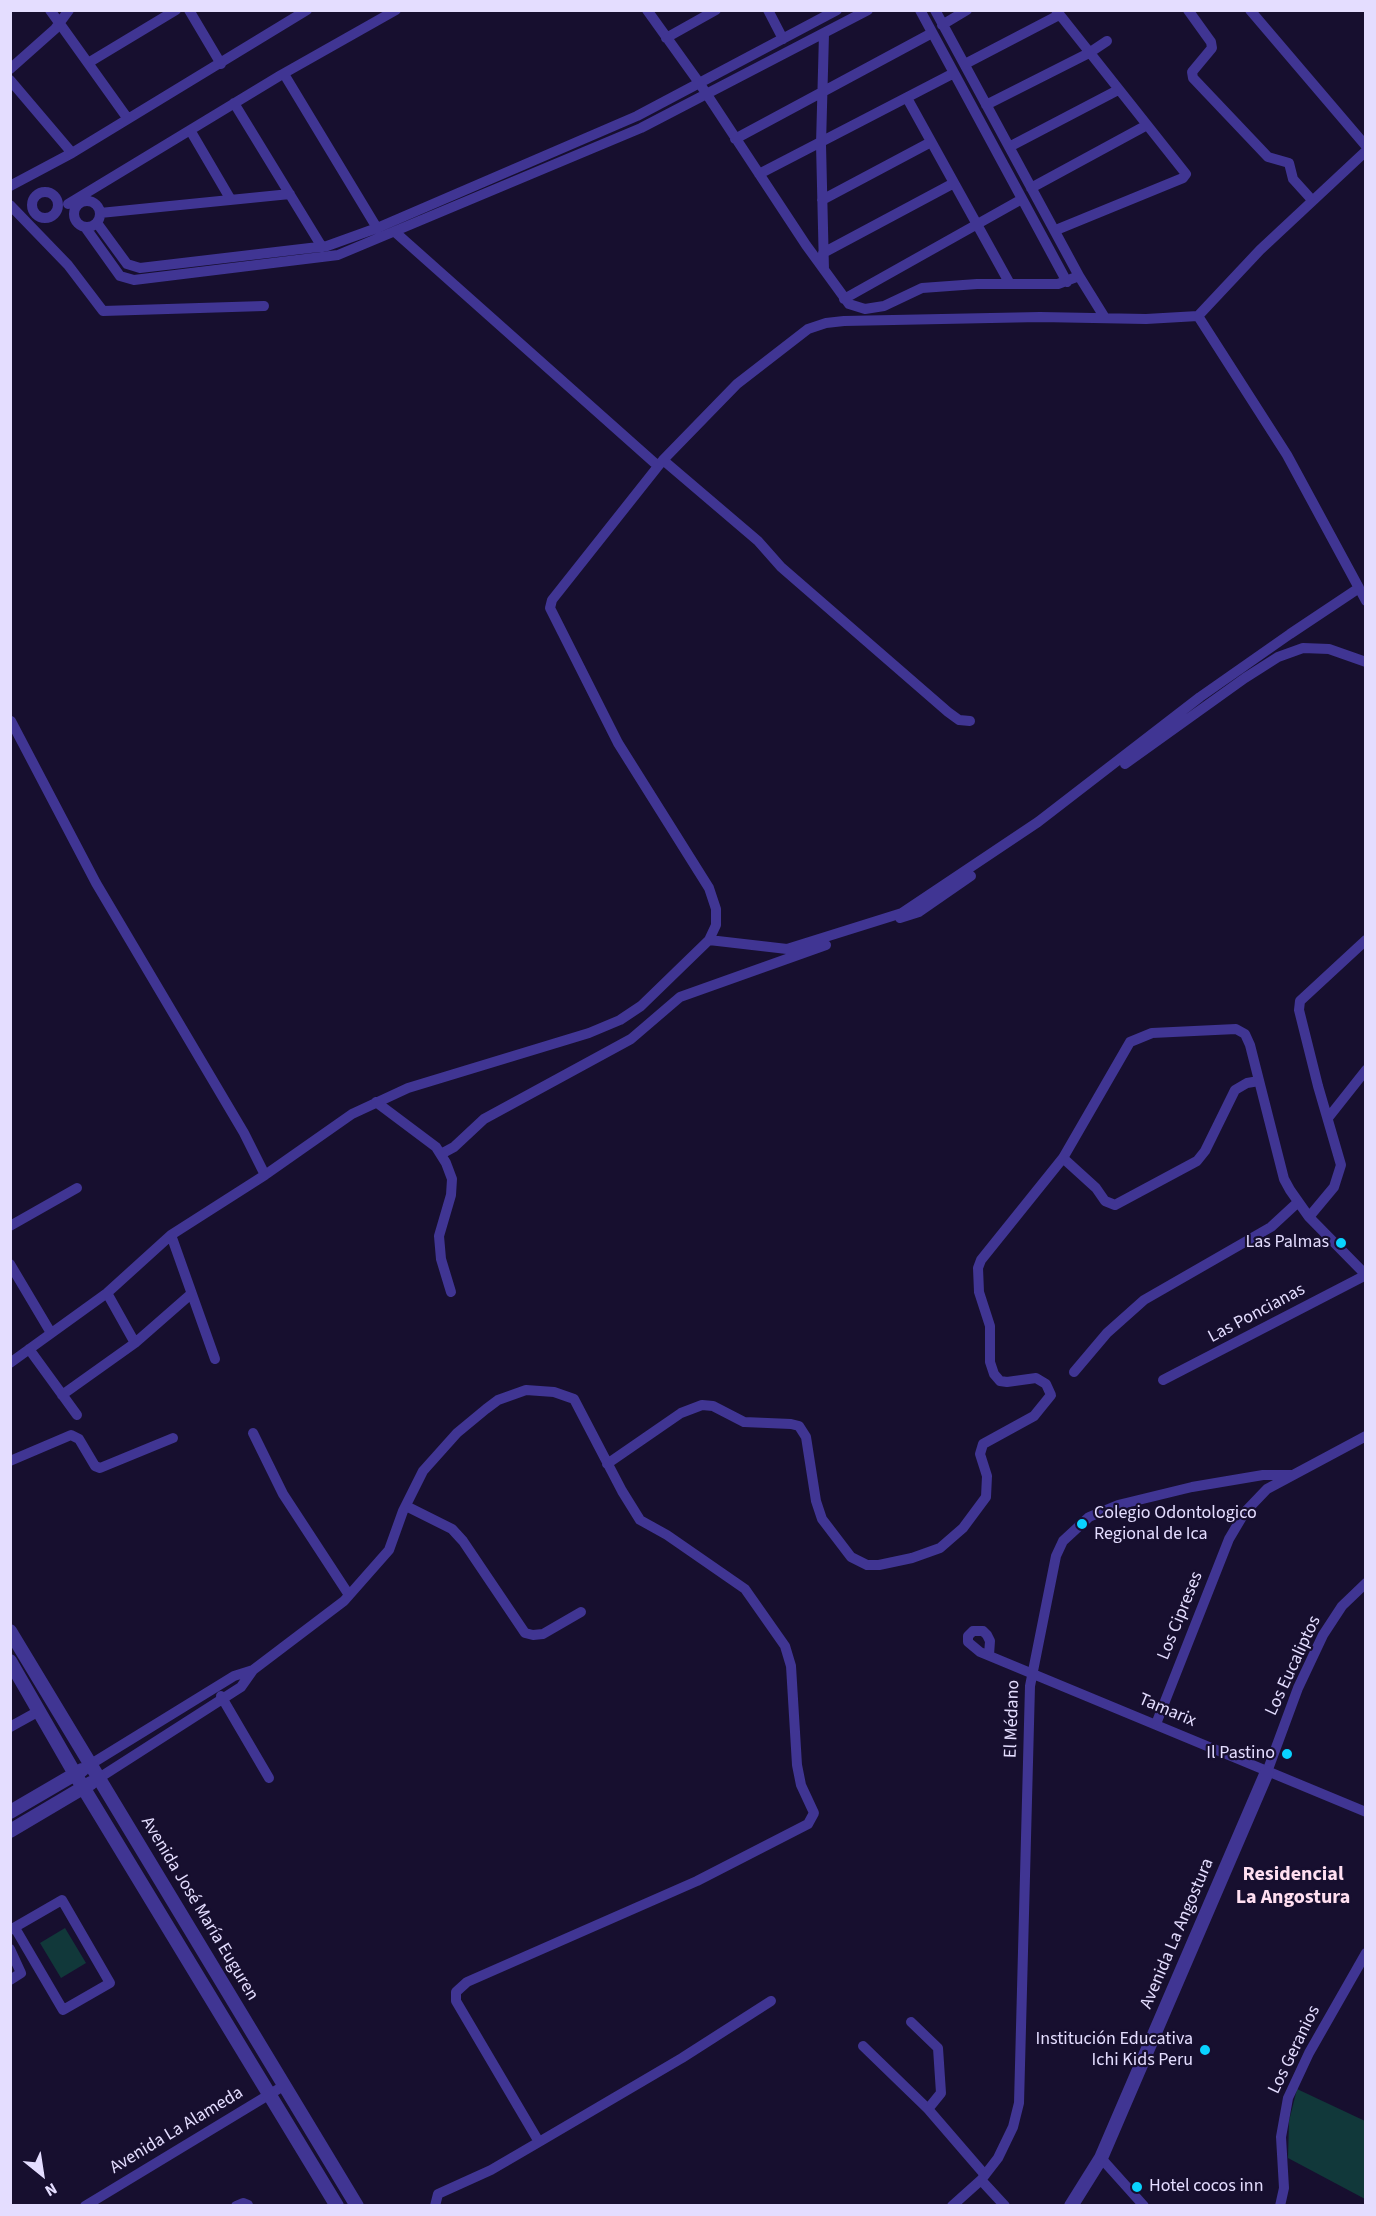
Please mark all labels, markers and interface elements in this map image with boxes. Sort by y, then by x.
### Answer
place label: Las Palmas [1245,1232,1329,1254]
marker: Las Palmas [1334,1236,1348,1250]
street label: Las Poncianas [1205,1279,1309,1349]
place label: Colegio Odontologico Regional de Ica [1094,1503,1257,1546]
marker: Colegio Odontologico Regional de Ica [1075,1517,1089,1531]
street label: Los Cipreses [1154,1569,1208,1663]
street label: Los Eucaliptos [1261,1613,1327,1719]
street label: El Médano [1001,1679,1025,1759]
street label: Tamarix [1135,1689,1199,1733]
place label: Il Pastino [1206,1743,1275,1765]
marker: Il Pastino [1280,1747,1294,1761]
street label: Avenida José María Euguren [135,1813,263,2005]
street label: Avenida La Angostura [1137,1856,1219,2012]
district label: Residencial La Angostura [1236,1864,1350,1911]
street label: Los Geranios [1264,2002,1326,2098]
place label: Institución Educativa Ichi Kids Peru [1035,2029,1193,2072]
marker: Institución Educativa Ichi Kids Peru [1198,2043,1212,2057]
street label: Avenida La Alameda [106,2083,248,2179]
north arrow [12,2144,72,2204]
place label: Hotel cocos inn [1149,2176,1264,2198]
text: N [41,2177,61,2202]
marker: Hotel cocos inn [1130,2180,1144,2194]

